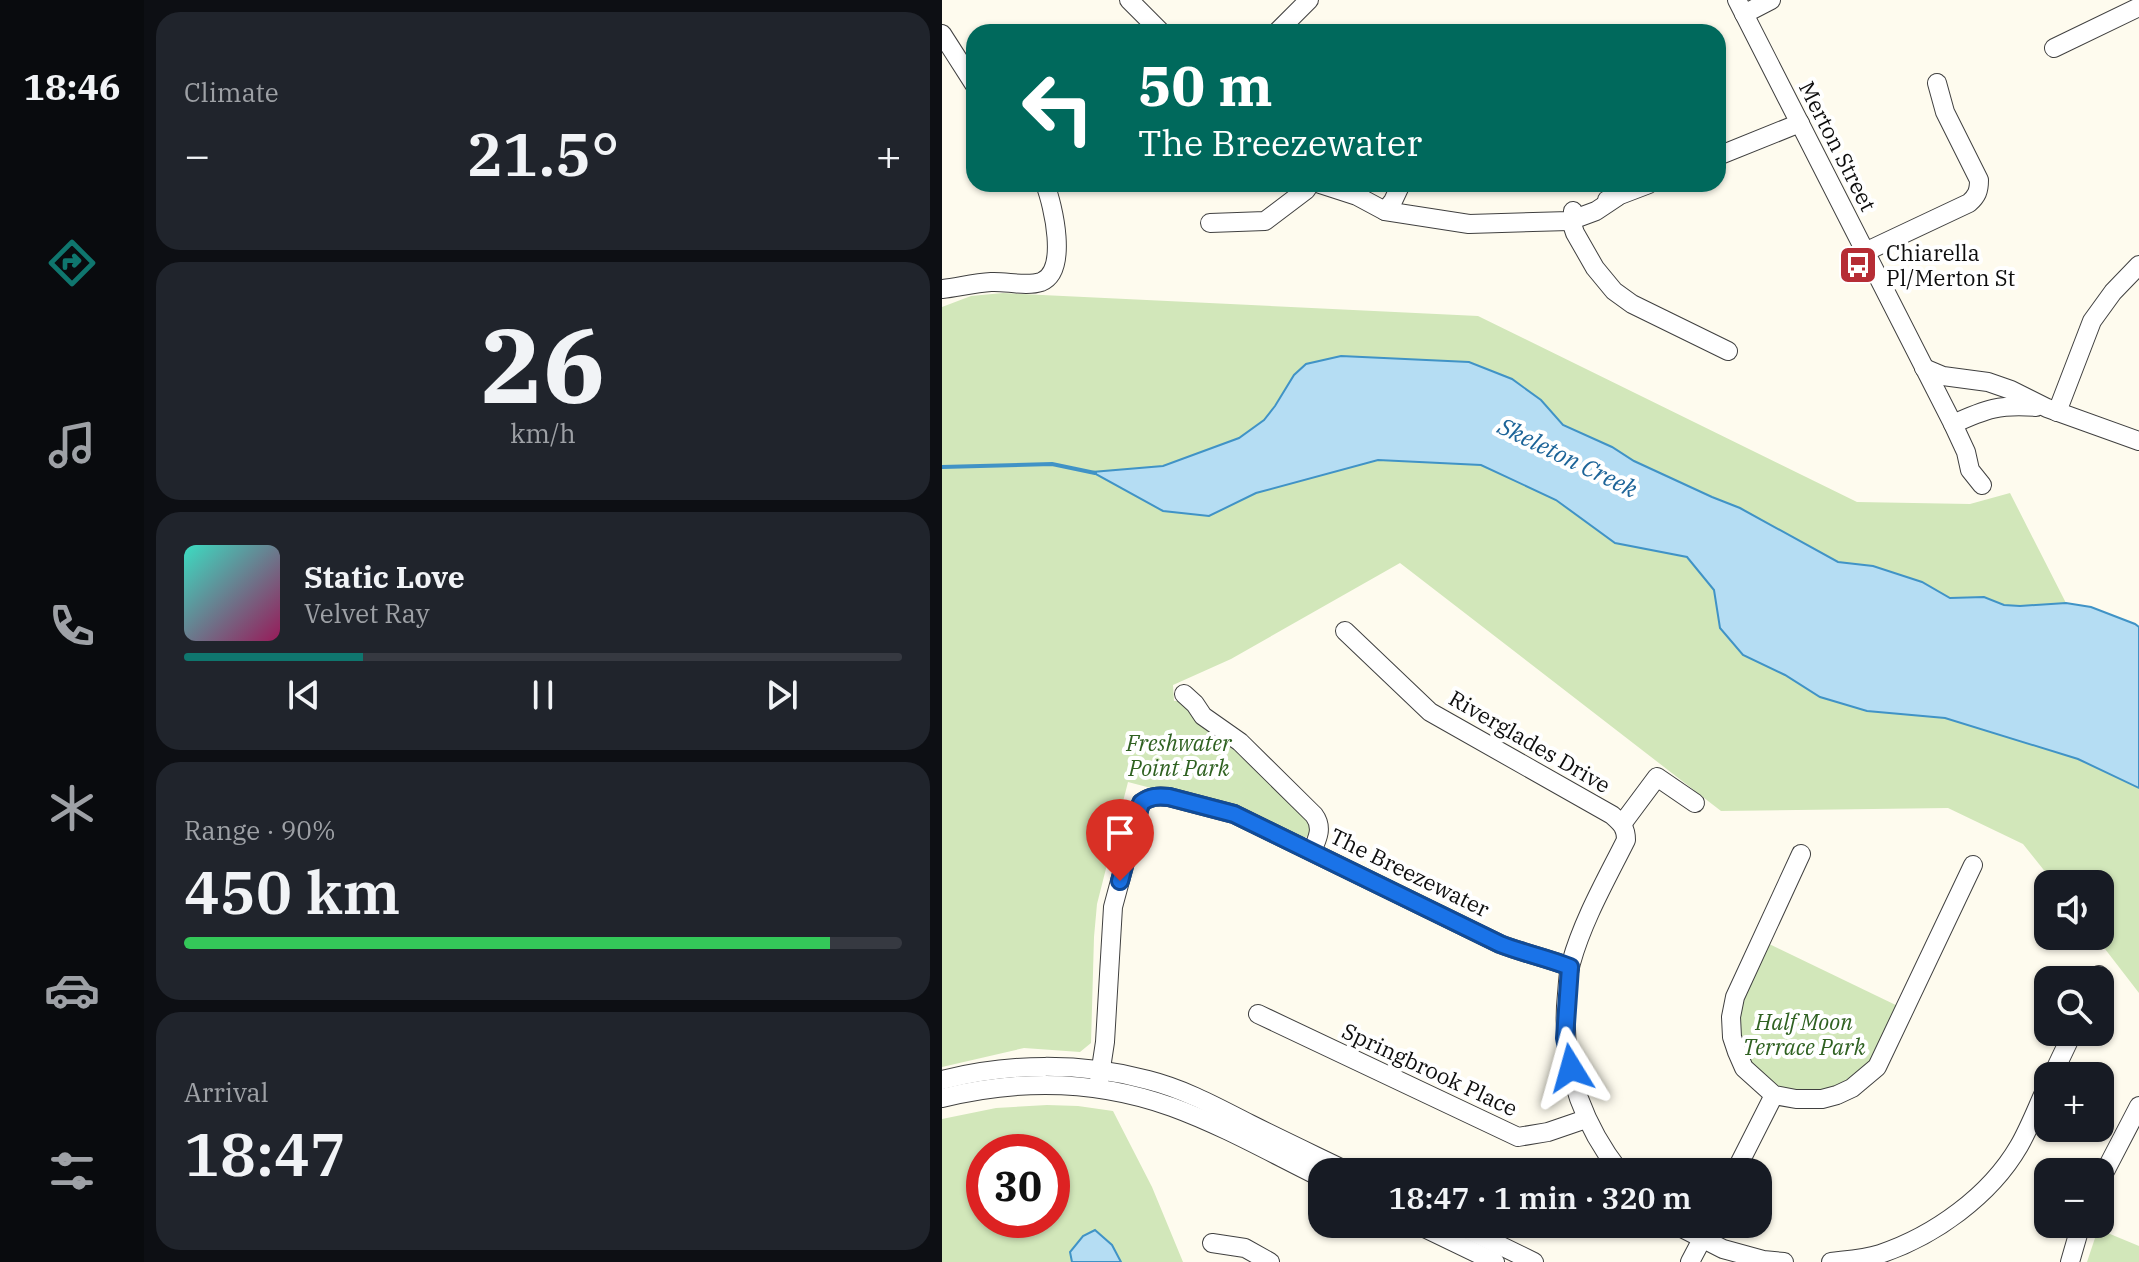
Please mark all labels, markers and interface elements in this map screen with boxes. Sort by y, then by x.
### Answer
text: 50 m [1138,49,1273,121]
icon: left [1006,56,1110,160]
text: 18:46 [23,63,121,110]
text: Climate [184,75,279,109]
street label: Merton Street [1793,76,1883,216]
text: 21.5° [467,114,619,193]
text: The Breezewater [1138,119,1422,166]
text: − [184,126,210,183]
text: + [876,126,902,183]
icon: directions [44,235,100,291]
place label: Chiarella Pl/Merton St [1886,238,2016,292]
bus stop icon: Chiarella Pl/Merton St [1837,244,1879,286]
text: 26 [481,296,605,432]
water label: Skeleton Creek [1492,409,1643,505]
text: km/h [510,416,576,450]
icon: music [44,417,100,473]
text: Static Love [304,557,465,596]
text: Velvet Ray [304,596,430,630]
icon: phone [44,598,100,654]
icon: previous [282,673,326,717]
icon: pause [521,673,565,717]
icon: next [760,673,804,717]
street label: Riverglades Drive [1444,683,1616,799]
park label: Freshwater Point Park [1125,728,1233,782]
icon: climate [44,780,100,836]
pin [1086,799,1154,881]
icon: arrive [1098,811,1142,855]
text: Range · 90% [184,813,336,847]
street label: The Breezewater [1326,821,1495,923]
text: 450 km [184,852,400,931]
map controls [2034,870,2114,1238]
button: sound [2034,870,2114,950]
icon: car [44,962,100,1018]
button: search [2034,966,2114,1046]
park label: Half Moon Terrace Park [1743,1007,1866,1061]
street label: Springbrook Place [1338,1016,1522,1122]
position arrow [1529,1026,1613,1110]
button: + [2034,1062,2114,1142]
text: Arrival [184,1075,269,1109]
text: 18:47 [184,1114,346,1193]
speed limit sign: 30 [966,1134,1070,1238]
icon: filters [44,1143,100,1199]
button: − [2034,1158,2114,1238]
text: 18:47 · 1 min · 320 m [1389,1178,1691,1217]

